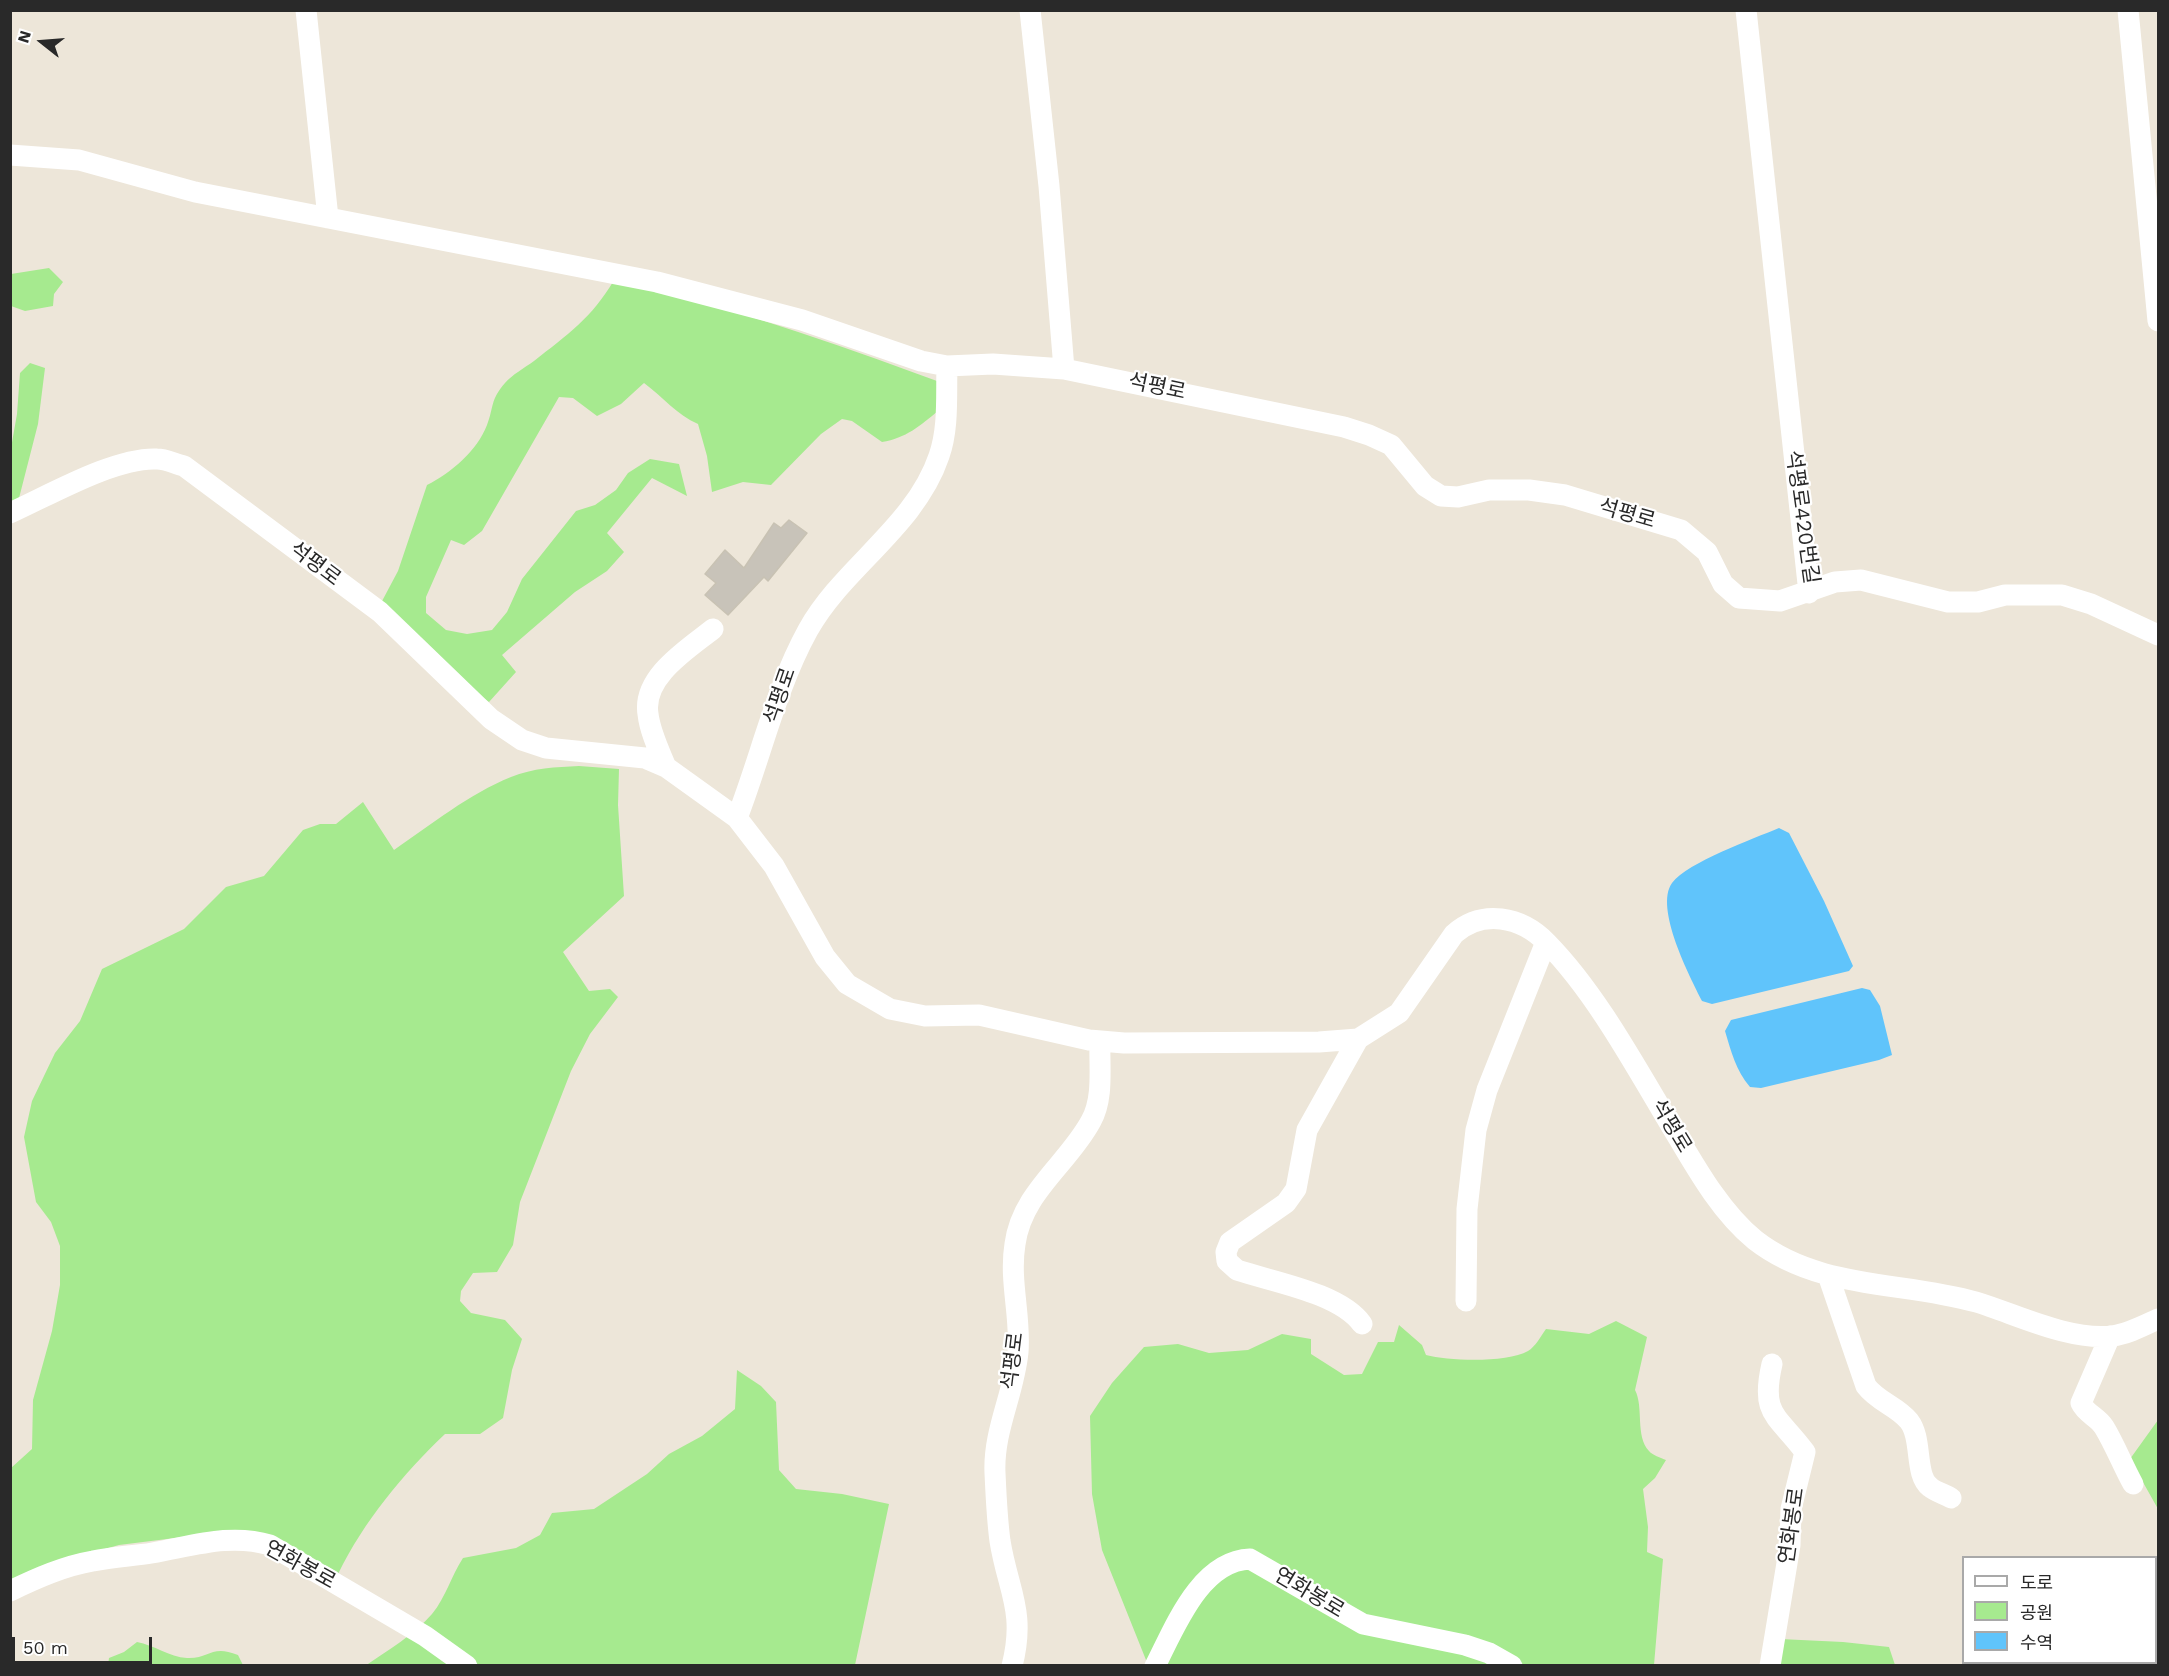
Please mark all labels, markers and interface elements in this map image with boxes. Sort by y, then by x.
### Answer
north arrow [12,12,72,72]
text: N [13,28,35,45]
street label: 석평로 [1126,369,1188,405]
street label: 석평로420번길 [1780,449,1824,585]
street label: 석평로 [1596,494,1658,534]
street label: 석평로 [284,536,346,592]
street label: 석평로 [759,664,801,728]
street label: 석평로 [1645,1095,1697,1157]
street label: 석평로 [997,1331,1029,1391]
street label: 연화봉로 [1774,1486,1810,1566]
street label: 연화봉로 [260,1535,340,1595]
legend [1962,1556,2157,1664]
street label: 연화봉로 [1269,1562,1349,1624]
text: 도로 [2020,1572,2053,1593]
text: 공원 [2020,1602,2053,1623]
scale bar [15,1625,154,1663]
text: 수역 [2020,1632,2053,1653]
text: 50 m [23,1637,68,1658]

